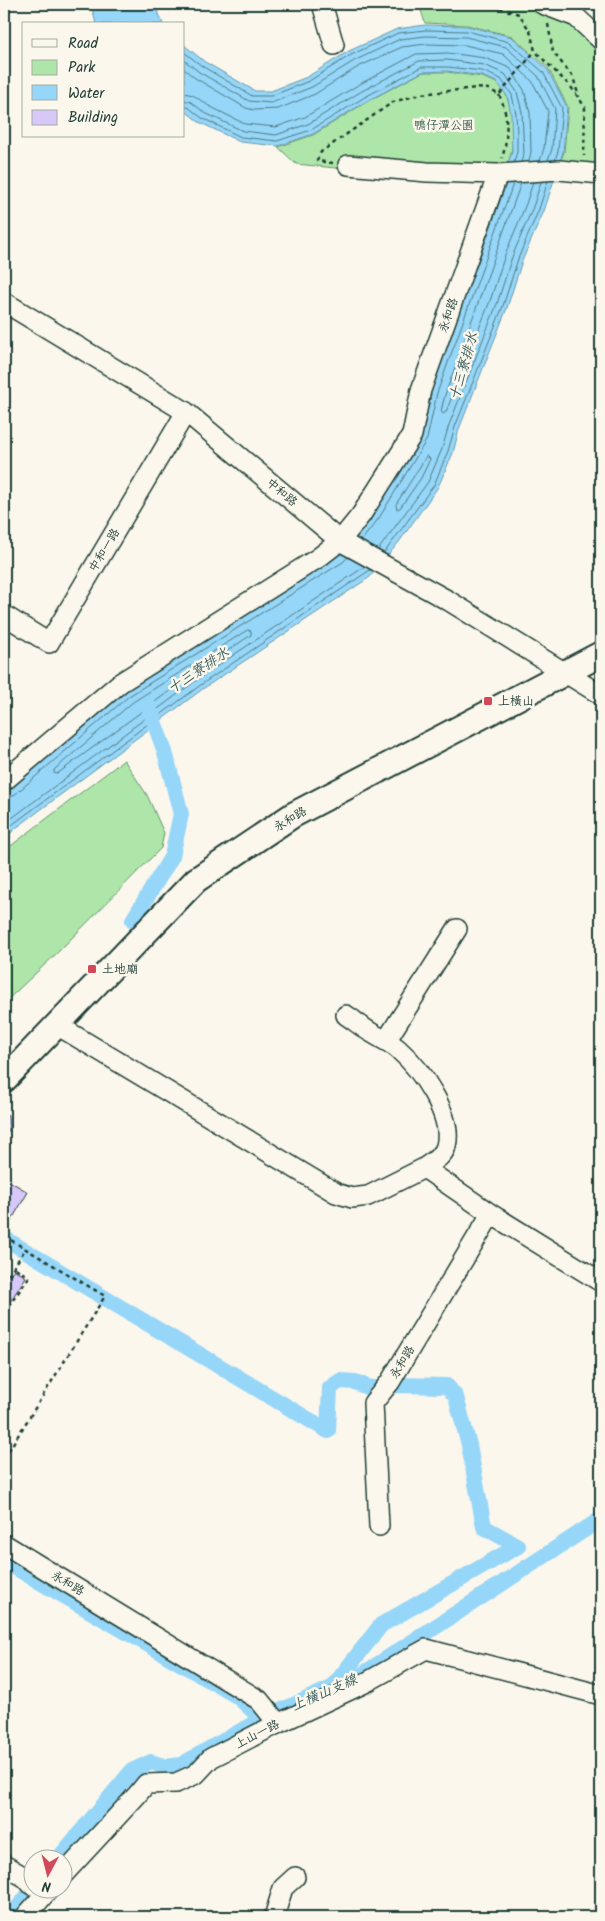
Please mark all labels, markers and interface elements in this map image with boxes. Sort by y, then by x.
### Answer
legend [22,22,185,138]
text: Road [68,32,99,56]
text: Park [68,56,96,80]
text: Water [68,82,105,106]
text: Building [68,106,118,130]
park label: 鴨仔潭公園 [414,116,474,135]
street label: 永和路 [434,295,463,335]
water label: 十三寮排水 [444,329,484,403]
street label: 中和路 [262,474,302,511]
street label: 中和一路 [84,525,125,576]
water label: 十三寮排水 [163,642,235,700]
place label: 上橫山 [498,692,534,711]
marker: 上橫山 [482,695,494,707]
street label: 永和路 [270,802,311,837]
place label: 土地廟 [102,960,138,979]
marker: 土地廟 [86,963,98,975]
street label: 永和路 [385,1342,420,1383]
street label: 永和路 [47,1566,88,1601]
water label: 上橫山支線 [288,1668,362,1717]
street label: 上山一路 [232,1715,283,1754]
north arrow [22,1848,72,1898]
text: N [41,1874,52,1897]

